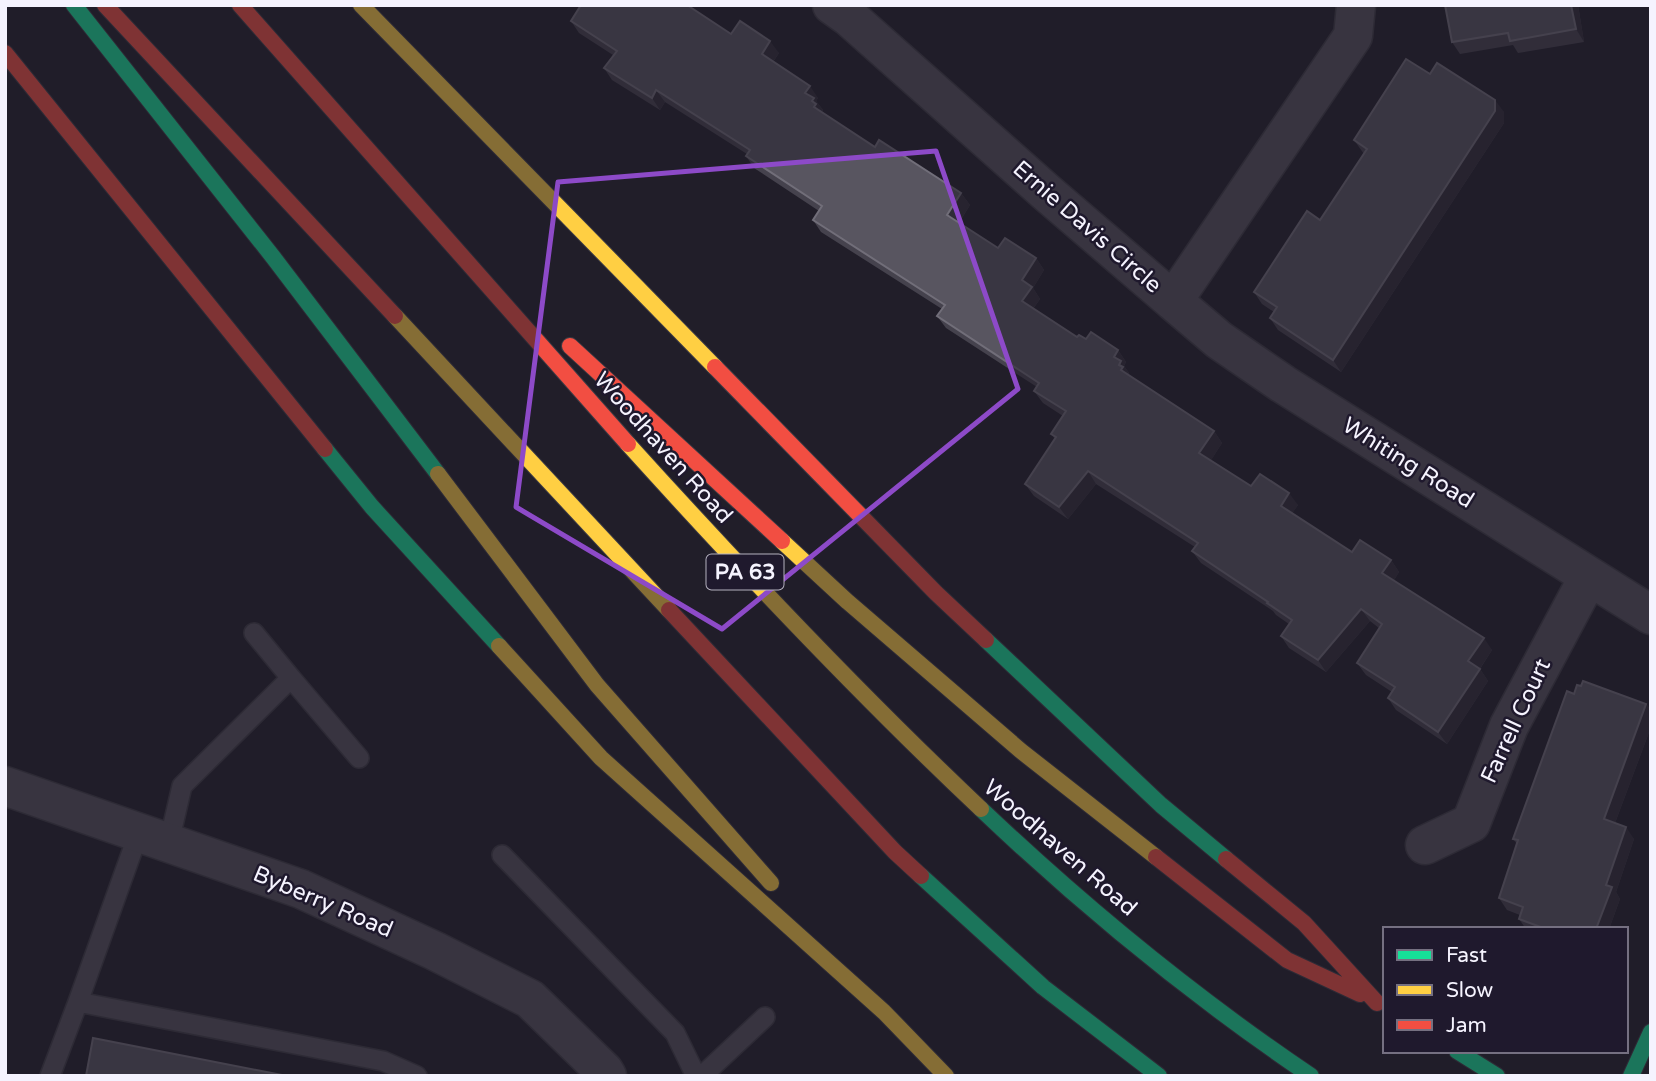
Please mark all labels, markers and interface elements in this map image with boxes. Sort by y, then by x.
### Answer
street label: Ernie Davis Circle [1007,155,1167,299]
street label: Woodhaven Road [588,366,738,530]
street label: Whiting Road [1337,411,1479,515]
road number: PA 63 [706,554,784,590]
street label: Farrell Court [1475,654,1557,788]
street label: Woodhaven Road [978,774,1142,922]
street label: Byberry Road [249,860,397,944]
legend [1383,927,1628,1053]
text: Fast [1446,943,1487,968]
text: Slow [1446,978,1494,1003]
text: Jam [1446,1013,1487,1038]

